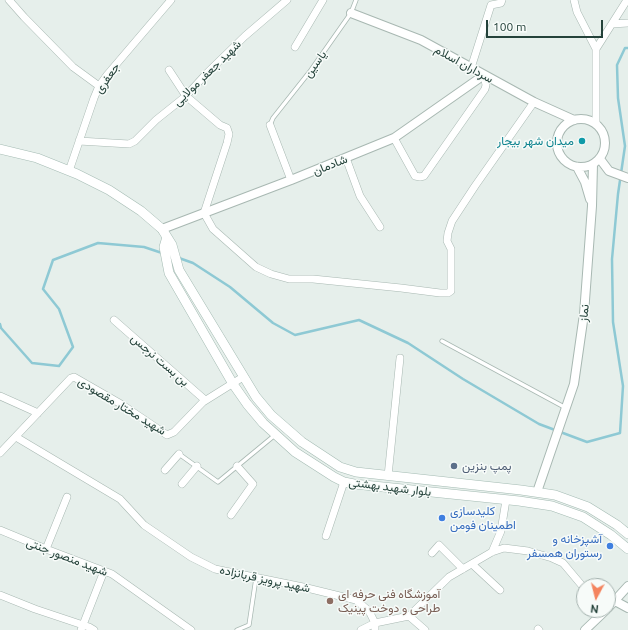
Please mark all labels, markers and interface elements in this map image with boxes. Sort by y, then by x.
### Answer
scale bar [488,12,605,38]
text: 100 m [493,20,526,33]
street label: شهید جعفر مولایی [170,37,244,109]
street label: سرداران اسلام [432,42,496,86]
street label: یاسین [300,48,330,80]
street label: جعفری [91,60,123,96]
place label: میدان شهر بیجار [497,134,574,148]
marker: میدان شهر بیجار [577,136,587,146]
street label: شادمان [311,152,349,178]
street label: نماز [576,304,592,322]
street label: بن بست نرجس [128,331,192,389]
street label: شهید مختار مقصودی [75,374,169,438]
place label: پمپ بنزین [462,459,512,473]
marker: پمپ بنزین [449,461,459,471]
street label: بلوار شهید بهشتی [348,475,432,499]
place label: کلیدسازی اطمینان فومن [450,504,516,532]
marker: کلیدسازی اطمینان فومن [437,513,447,523]
place label: آشپزخانه و رستوران همسفر [527,532,602,560]
street label: شهید منصور جنتی [24,535,110,579]
marker: آشپزخانه و رستوران همسفر [605,541,615,551]
street label: شهید پرویز قربانزاده [218,562,312,596]
north arrow [576,578,616,618]
place label: آموزشگاه فنی حرفه ای طراحی و دوخت پینیک [338,587,440,615]
marker: آموزشگاه فنی حرفه ای طراحی و دوخت پینیک [325,596,335,606]
text: N [590,602,599,615]

